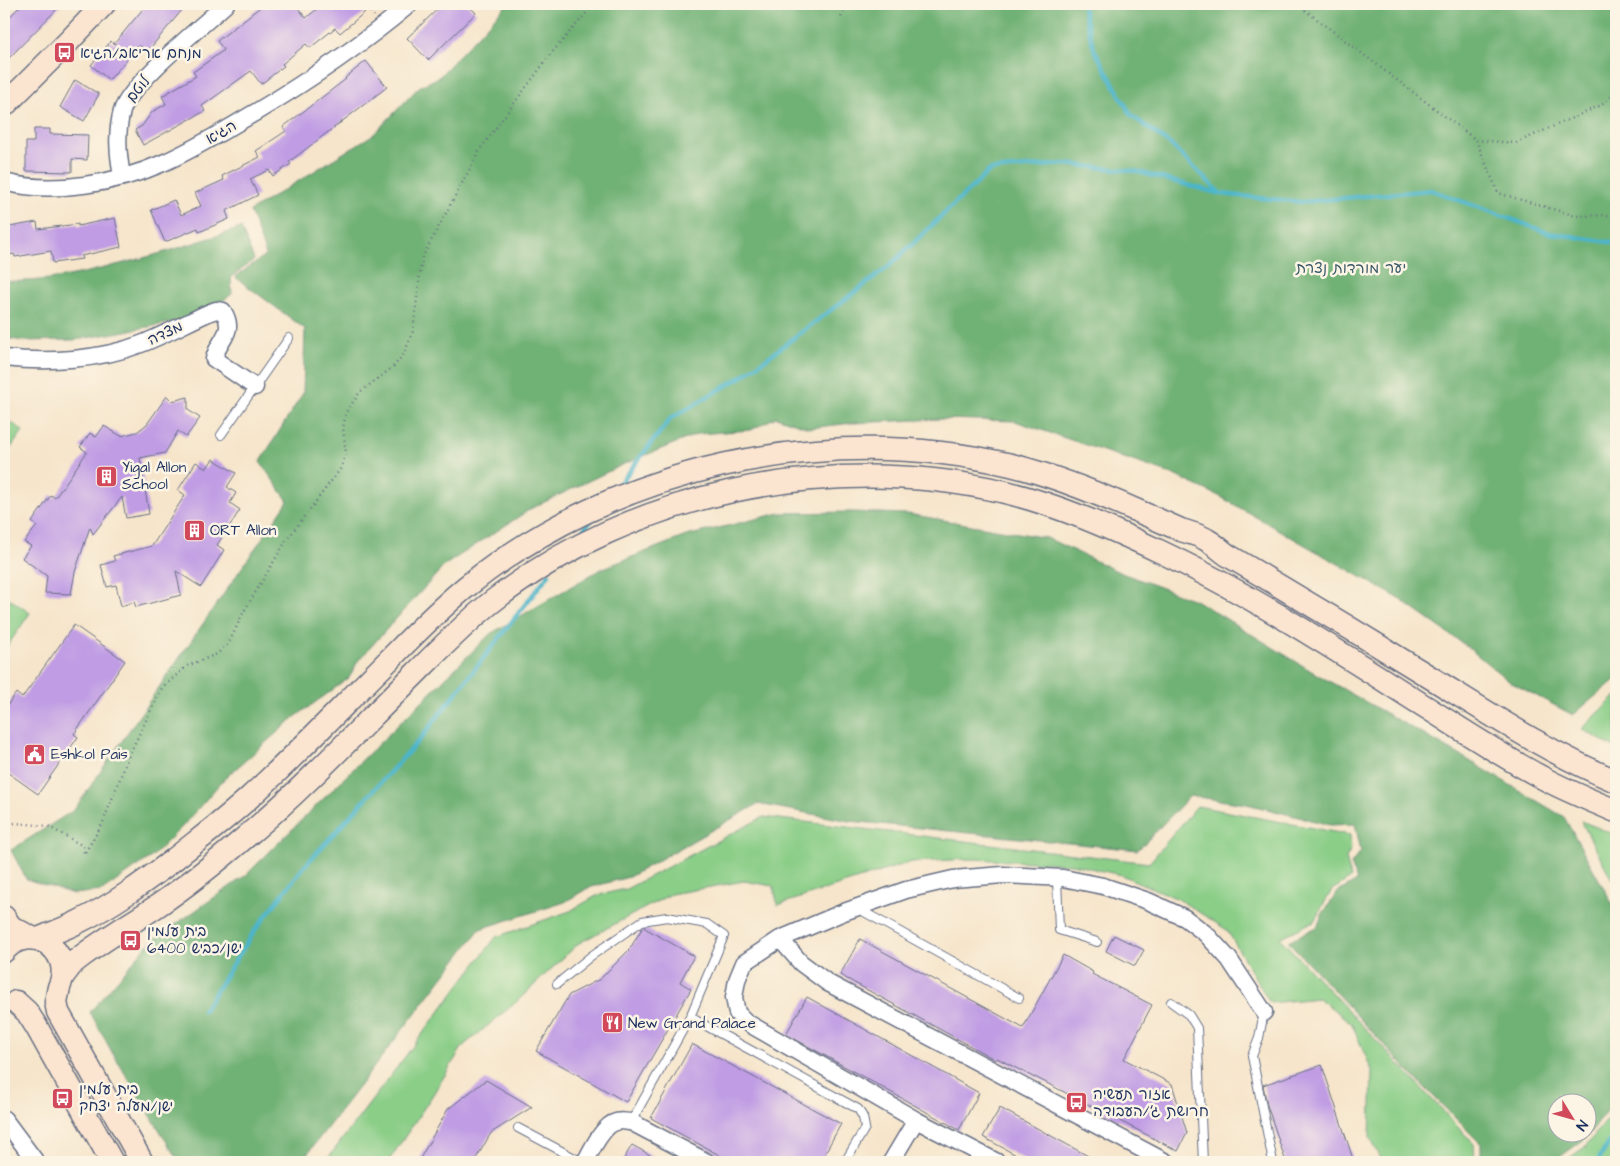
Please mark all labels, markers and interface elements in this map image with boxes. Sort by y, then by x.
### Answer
bus stop icon: מנחם אריאב/הגיא [52,41,76,65]
place label: מנחם אריאב/הגיא [80,43,202,64]
street label: לוטם [121,71,156,107]
street label: הגיא [202,115,240,150]
park label: יער מורדות נצרת [1295,258,1406,279]
street label: מצדה [144,316,186,351]
place label: Yigal Allon School [122,457,187,495]
building icon: Yigal Allon School [94,464,118,488]
building icon: ORT Allon [182,518,206,542]
place label: ORT Allon [210,520,277,541]
public building icon: Eshkol Pais [23,742,47,766]
place label: Eshkol Pais [51,744,128,765]
place label: בית עלמין ישן/כביש 6400 [147,921,242,959]
bus stop icon: בית עלמין ישן/כביש 6400 [119,928,143,952]
restaurant icon: New Grand Palace [600,1011,624,1035]
place label: New Grand Palace [628,1013,756,1034]
place label: בית עלמין ישן/מעלה יצחק [79,1079,173,1117]
place label: אזור תעשיה חרושת ג׳/העבודה [1093,1084,1209,1122]
bus stop icon: בית עלמין ישן/מעלה יצחק [51,1086,75,1110]
bus stop icon: אזור תעשיה חרושת ג׳/העבודה [1065,1091,1089,1115]
north arrow [1548,1094,1598,1144]
text: N [1571,1116,1592,1135]

